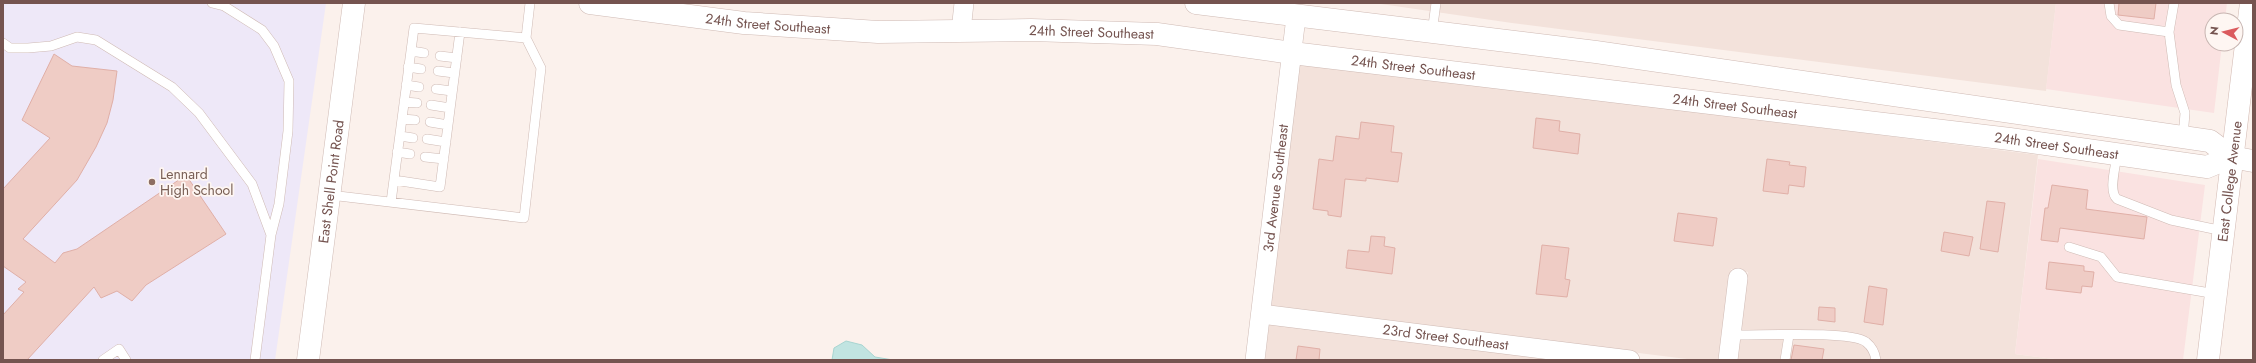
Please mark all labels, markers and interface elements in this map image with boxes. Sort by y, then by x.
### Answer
street label: 24th Street Southeast [704,8,831,39]
north arrow [2204,12,2244,52]
street label: 24th Street Southeast [1028,20,1155,44]
text: N [2206,25,2223,36]
street label: 24th Street Southeast [1350,50,1477,85]
street label: 24th Street Southeast [1672,89,1799,123]
street label: East Shell Point Road [313,119,349,244]
street label: East College Avenue [2212,120,2247,243]
street label: 3rd Avenue Southeast [1258,122,1293,253]
street label: 24th Street Southeast [1993,127,2120,164]
place label: Lennard High School [160,164,233,200]
marker: Lennard High School [147,177,157,187]
street label: 23rd Street Southeast [1381,319,1510,355]

